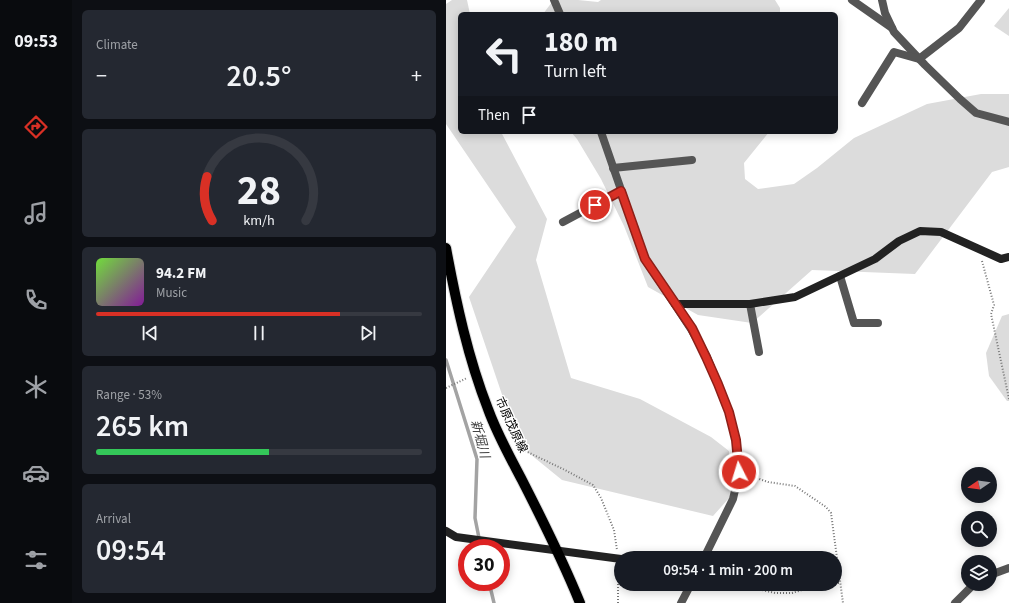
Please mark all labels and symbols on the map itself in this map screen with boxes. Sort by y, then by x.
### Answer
pin [578,188,612,222]
street label: 市原茂原線 [491,394,531,456]
water label: 新堀川 [466,418,494,462]
position arrow [718,451,760,493]
north arrow [961,467,997,503]
speed limit sign: 30 [458,539,510,591]

